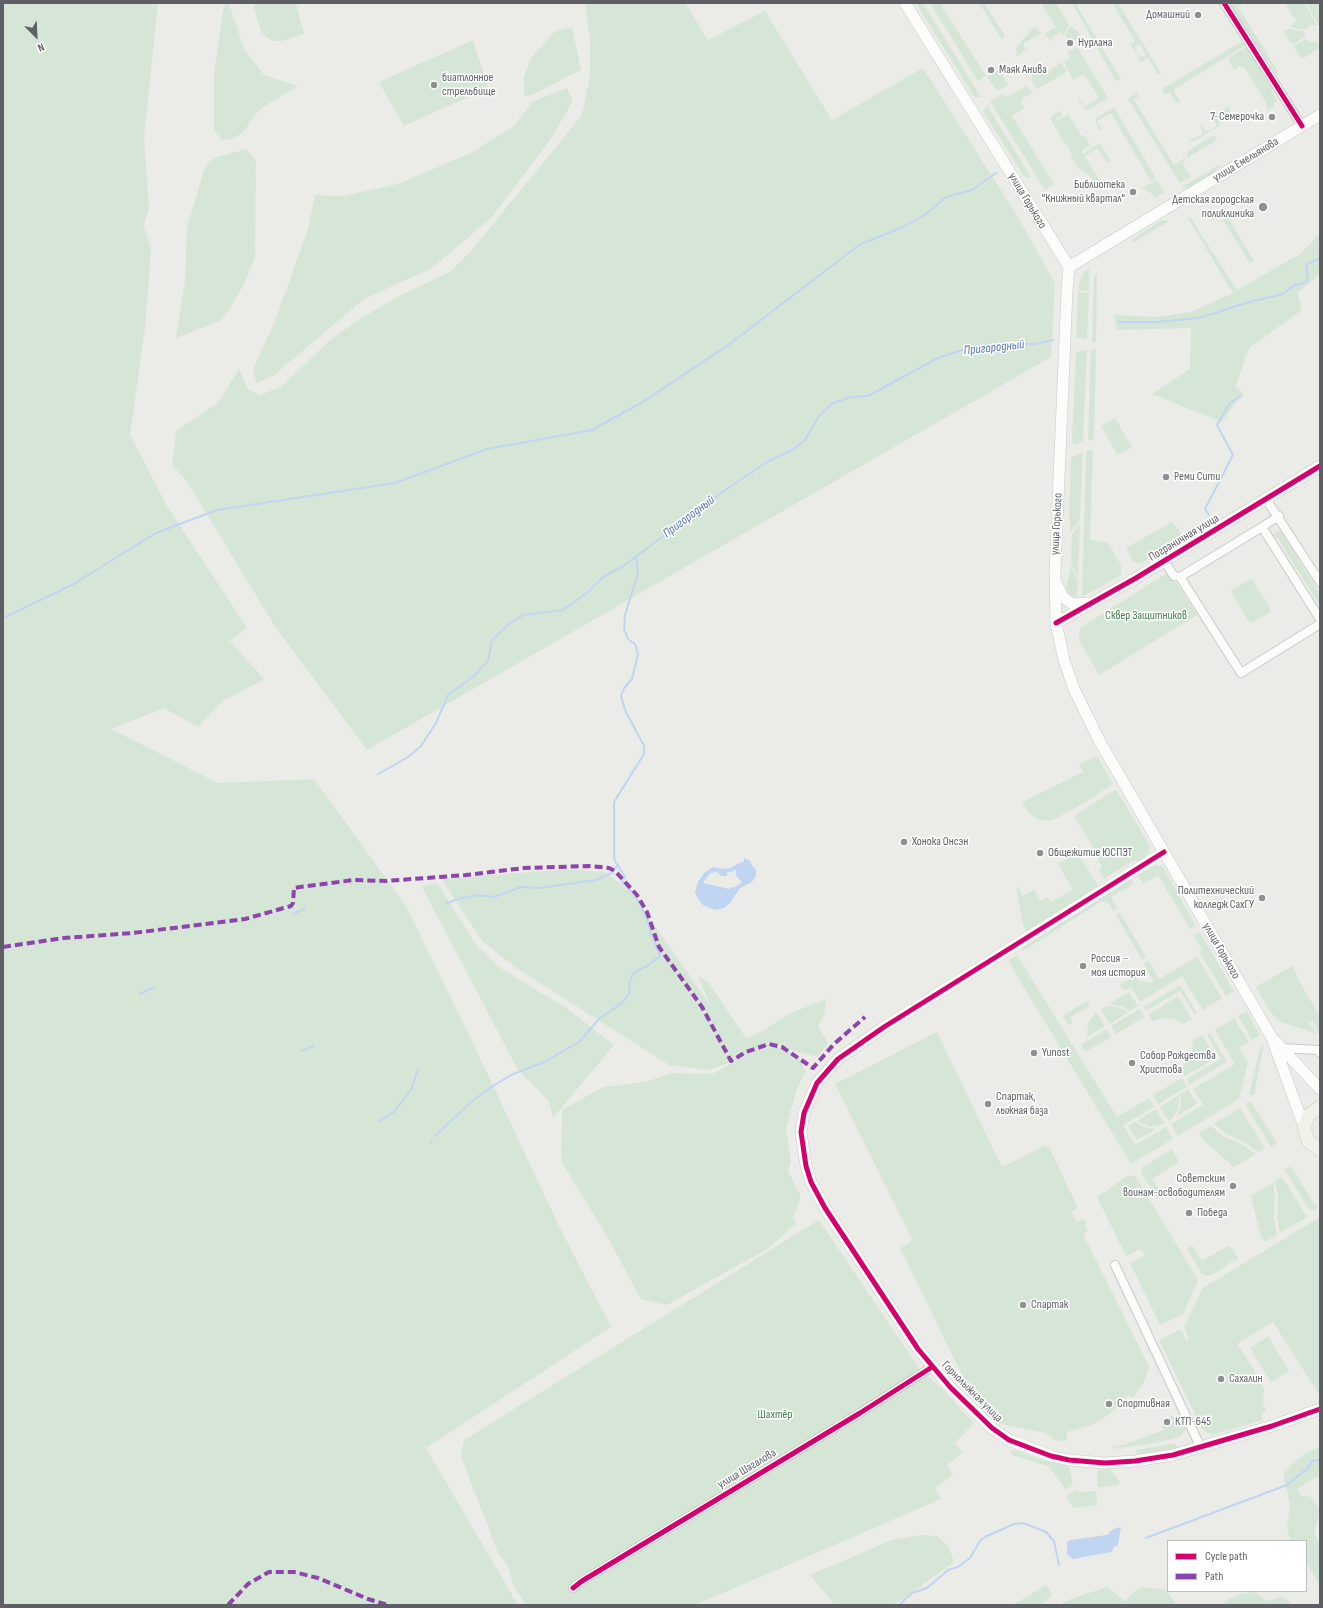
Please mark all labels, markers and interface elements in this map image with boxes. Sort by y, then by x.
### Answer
place label: Домашний [1146,8,1190,22]
marker: Домашний [1193,10,1203,20]
north arrow [16,16,56,56]
place label: Нурлана [1078,36,1112,50]
marker: Нурлана [1065,38,1075,48]
text: N [36,40,46,55]
place label: Маяк Анива [999,63,1047,77]
marker: Маяк Анива [986,65,996,75]
place label: биатлонное стрельбище [442,71,495,99]
marker: биатлонное стрельбище [429,80,439,90]
place label: 7-Семерочка [1210,110,1264,124]
marker: 7-Семерочка [1267,112,1277,122]
street label: улица Емельянова [1211,135,1281,185]
street label: улица Горького [1005,171,1049,231]
place label: Библиотека "Книжный квартал" [1042,178,1125,206]
marker: Библиотека "Книжный квартал" [1128,187,1138,197]
place label: Детская городская поликлиника [1172,193,1254,221]
marker: Детская городская поликлиника [1257,201,1269,213]
water label: Пригородный [963,337,1025,359]
place label: Реми Сити [1174,470,1220,484]
marker: Реми Сити [1161,472,1171,482]
water label: Пригородный [660,492,718,542]
street label: улица Горького [1048,492,1066,556]
street label: Пограничная улица [1146,511,1222,565]
park label: Сквер Защитников [1105,609,1187,623]
place label: Хонока Онсэн [912,835,968,849]
marker: Хонока Онсэн [899,837,909,847]
place label: Общежитие ЮСПЭТ [1048,846,1132,860]
marker: Общежитие ЮСПЭТ [1035,848,1045,858]
place label: Политехнический колледж СахГУ [1178,884,1254,912]
marker: Политехнический колледж СахГУ [1257,893,1267,903]
street label: улица Горького [1199,920,1243,982]
place label: Россия – моя история [1091,952,1146,980]
marker: Россия – моя история [1078,961,1088,971]
place label: Yunost [1042,1046,1070,1060]
marker: Yunost [1029,1048,1039,1058]
place label: Собор Рождества Христова [1140,1049,1216,1077]
marker: Собор Рождества Христова [1127,1058,1137,1068]
place label: Спартак, лыжная база [996,1090,1048,1118]
marker: Спартак, лыжная база [983,1099,993,1109]
place label: Советским воинам-освободителям [1123,1172,1225,1200]
marker: Советским воинам-освободителям [1228,1181,1238,1191]
place label: Победа [1197,1206,1227,1220]
marker: Победа [1184,1208,1194,1218]
place label: Спартак [1031,1298,1068,1312]
marker: Спартак [1018,1300,1028,1310]
street label: Горнолыжная улица [938,1358,1006,1426]
place label: Сахалин [1229,1372,1262,1386]
marker: Сахалин [1216,1374,1226,1384]
place label: Спортивная [1117,1397,1170,1411]
marker: Спортивная [1104,1399,1114,1409]
park label: Шахтёр [758,1408,792,1422]
place label: КТП-645 [1175,1415,1211,1429]
marker: КТП-645 [1162,1417,1172,1427]
street label: улица Шагалова [715,1446,779,1492]
legend [1167,1540,1307,1592]
text: Cycle path [1205,1549,1247,1564]
text: Path [1205,1569,1223,1584]

